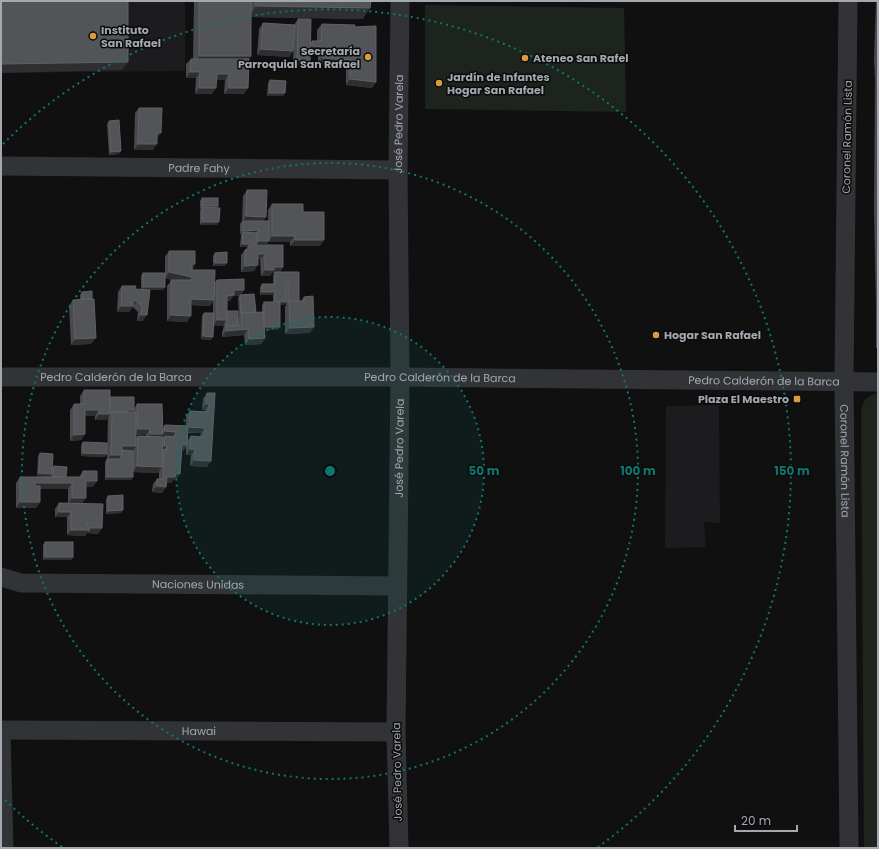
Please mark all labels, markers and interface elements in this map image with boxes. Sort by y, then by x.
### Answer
place label: Instituto San Rafael [101,22,161,51]
marker: Instituto San Rafael [88,31,98,41]
place label: Secretaría Parroquial San Rafael [238,43,360,72]
place label: Ateneo San Rafel [533,50,628,66]
marker: Secretaría Parroquial San Rafael [363,52,373,62]
marker: Ateneo San Rafel [520,53,530,63]
place label: Jardín de Infantes Hogar San Rafael [447,69,550,98]
street label: José Pedro Varela [390,74,407,174]
marker: Jardín de Infantes Hogar San Rafael [434,78,444,88]
street label: Coronel Ramón Lista [838,80,856,194]
street label: Padre Fahy [168,160,231,176]
place label: Hogar San Rafael [664,327,761,343]
marker: Hogar San Rafael [651,330,661,340]
street label: Pedro Calderón de la Barca [40,369,192,385]
street label: Pedro Calderón de la Barca [364,369,516,386]
street label: Pedro Calderón de la Barca [688,372,840,390]
place label: Plaza El Maestro [698,391,789,407]
marker: Plaza El Maestro [792,394,802,404]
street label: José Pedro Varela [391,398,408,498]
street label: Coronel Ramón Lista [836,404,853,518]
text: 50 m [469,462,500,479]
text: 100 m [620,462,656,479]
text: 150 m [774,462,810,479]
centre of rings [323,464,337,478]
street label: Naciones Unidas [152,576,244,593]
street label: José Pedro Varela [388,722,406,822]
street label: Hawai [182,723,216,739]
scale bar [735,807,797,833]
text: 20 m [741,812,771,829]

